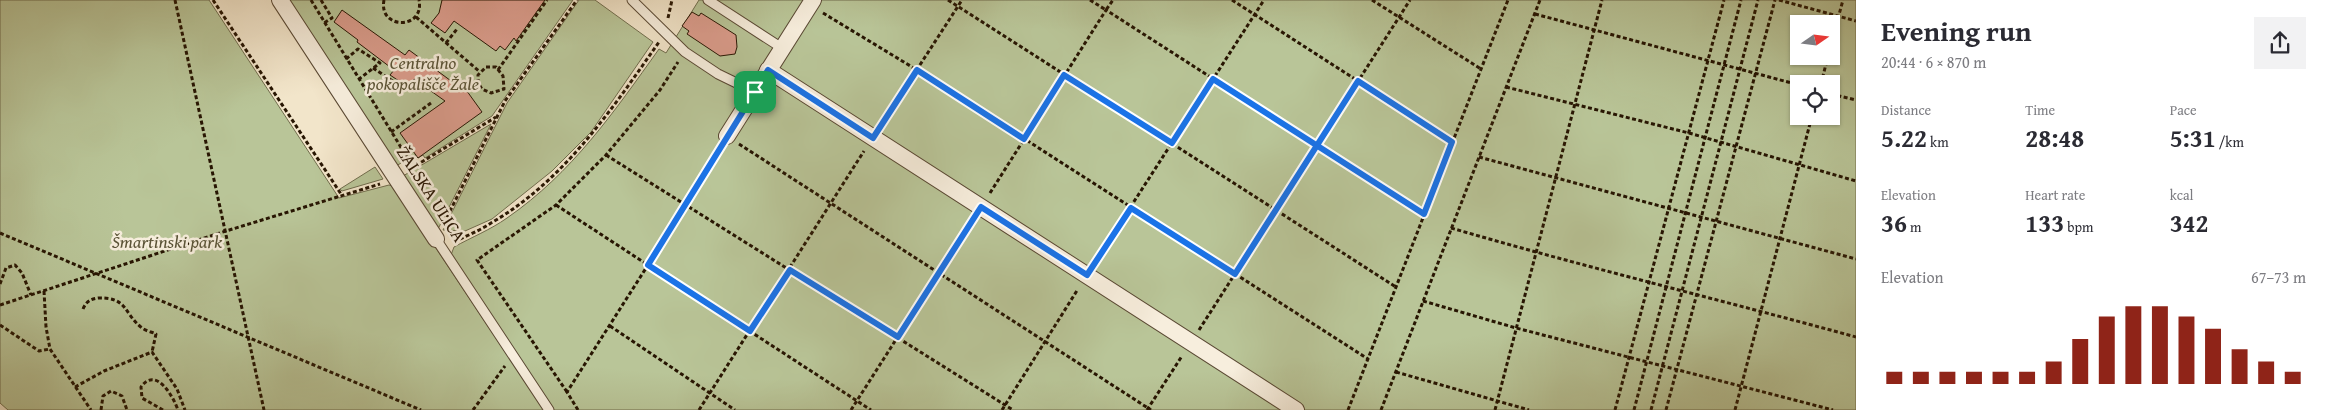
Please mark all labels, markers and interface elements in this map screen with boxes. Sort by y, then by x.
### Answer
text: Evening run [1881,10,2032,51]
north arrow [1790,15,1840,65]
map controls [1790,15,1840,125]
button: share [2254,17,2306,69]
park label: Centralno pokopališče Žale [366,49,479,97]
text: 20:44 · 6 × 870 m [1881,50,1986,74]
pin [734,71,776,113]
button: locate [1790,75,1840,125]
icon: arrive [741,78,769,106]
text: Distance [1881,100,1931,120]
text: Time [2025,100,2055,120]
text: Pace [2170,100,2197,120]
text: 5.22 [1881,120,1927,156]
text: 28:48 [2025,120,2084,156]
text: 5:31 [2170,120,2216,156]
text: km [1927,132,1949,152]
text: /km [2216,132,2244,152]
street label: ŽALSKA ULICA [390,140,473,247]
text: Elevation [1881,185,1936,205]
text: Heart rate [2025,185,2085,205]
text: kcal [2170,185,2194,205]
text: 36 [1881,205,1907,241]
text: 133 [2025,205,2064,241]
text: 342 [2170,205,2209,241]
text: m [1907,217,1921,237]
text: bpm [2064,217,2094,237]
park label: Šmartinski park [112,228,223,255]
text: Elevation [1881,265,1944,289]
text: 67–73 m [2251,265,2306,289]

